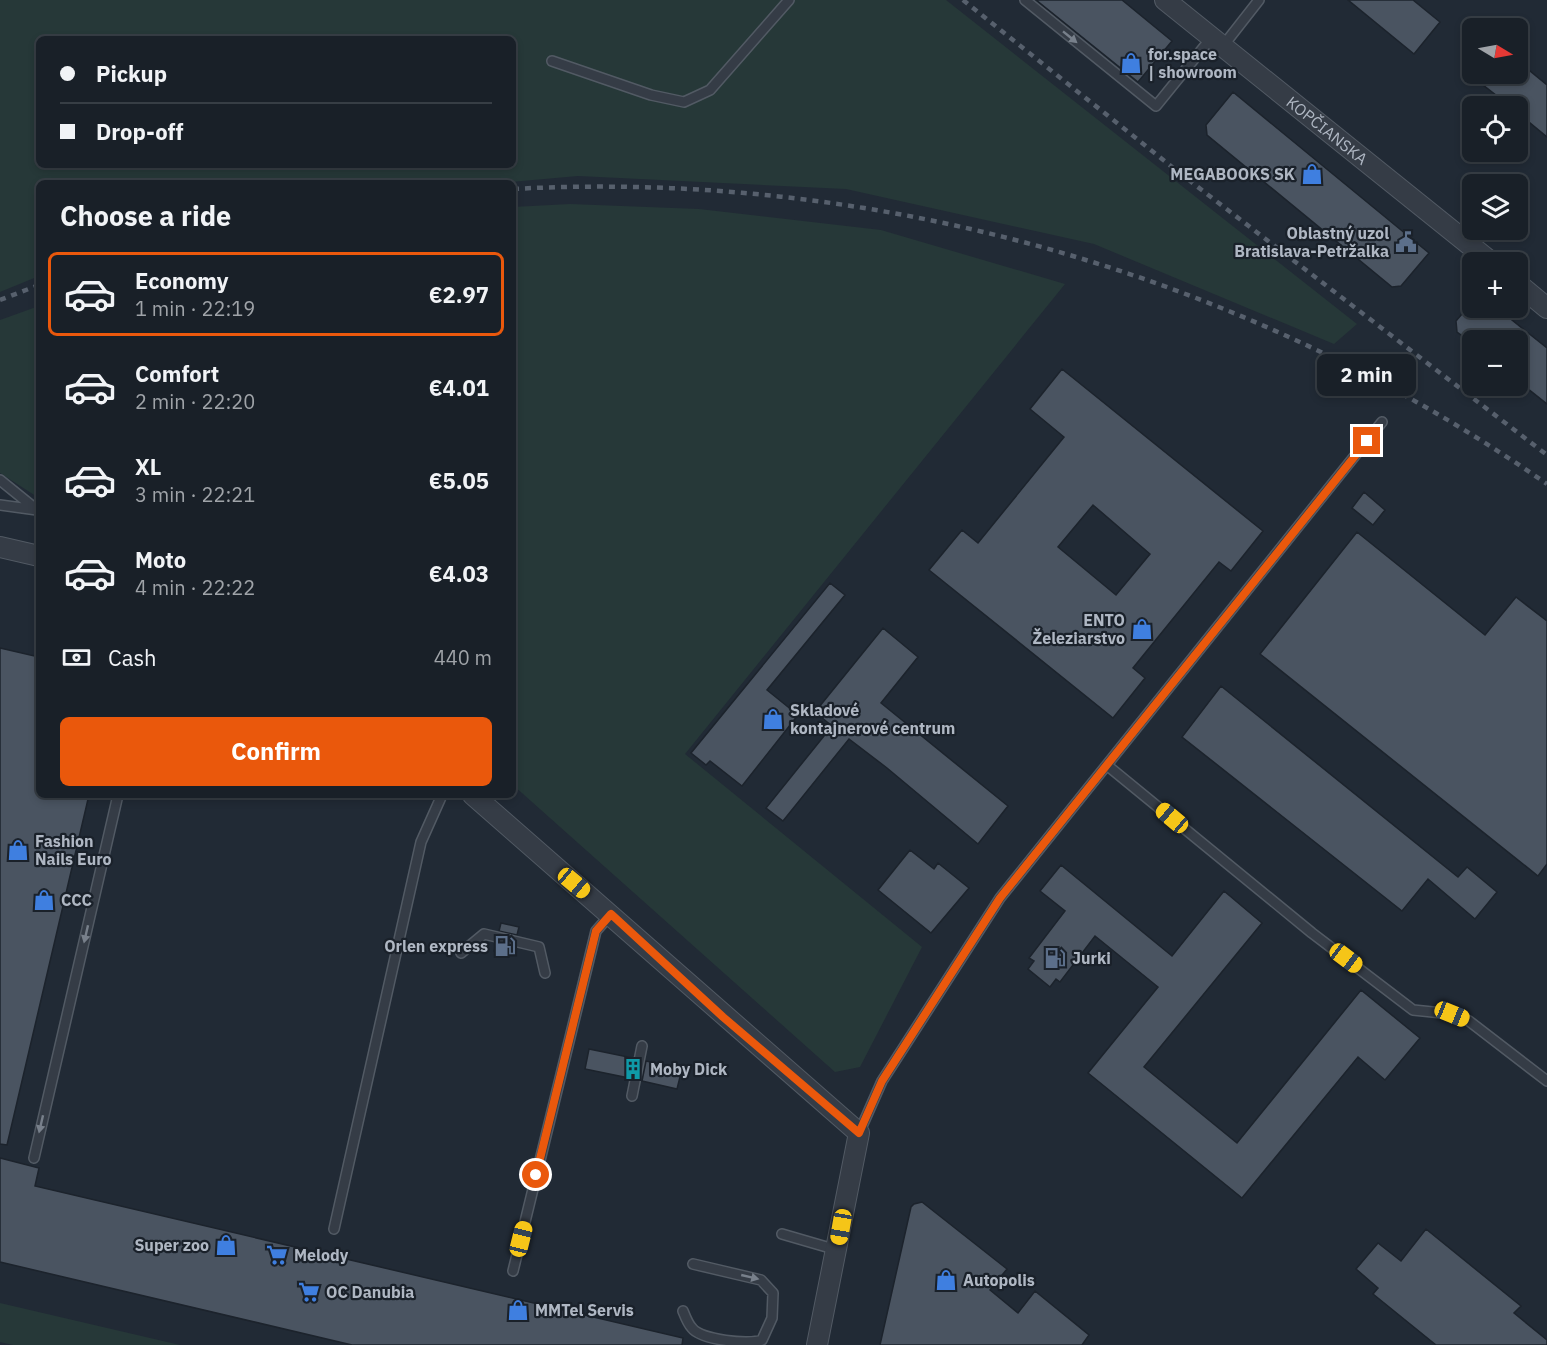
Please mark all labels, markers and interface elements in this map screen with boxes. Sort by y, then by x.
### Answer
north arrow [1462,18,1528,84]
map controls [1462,18,1528,396]
one-way arrow [1062,30,1078,43]
place label: for.space | showroom [1148,44,1237,82]
shop icon: for.space | showroom [1119,51,1143,75]
text: Pickup [96,59,167,88]
street label: KOPČIANSKA [1283,92,1372,169]
button: locate [1462,96,1528,162]
text: Drop-off [96,117,183,146]
shop icon: MEGABOOKS SK [1300,162,1324,186]
place label: MEGABOOKS SK [1170,164,1295,184]
button: layers [1462,174,1528,240]
text: Choose a ride [60,198,231,233]
place label: Oblastný uzol Bratislava-Petržalka [1234,223,1389,261]
public building icon: Oblastný uzol Bratislava-Petržalka [1394,230,1418,254]
button: + [1462,252,1528,318]
text: Economy [135,266,229,295]
icon: car [63,267,117,321]
text: €2.97 [429,280,489,309]
text: 1 min · 22:19 [135,295,255,322]
button: − [1462,330,1528,396]
callout: 2 min [1318,354,1416,396]
text: Comfort [135,359,219,388]
icon: car [63,360,117,414]
text: 2 min [1340,361,1393,388]
text: €4.01 [429,373,489,402]
text: 2 min · 22:20 [135,388,255,415]
route end [1353,427,1380,454]
text: XL [135,452,161,481]
icon: car [63,453,117,507]
text: €5.05 [429,466,489,495]
text: 3 min · 22:21 [135,481,255,508]
text: Moto [135,545,186,574]
icon: car [63,546,117,600]
text: €4.03 [429,559,489,588]
text: 4 min · 22:22 [135,574,255,601]
place label: ENTO Železiarstvo [1033,610,1125,648]
shop icon: ENTO Železiarstvo [1130,617,1154,641]
icon: cash [60,641,93,674]
text: Cash [108,643,157,672]
text: 440 m [434,644,492,671]
place label: Skladové kontajnerové centrum [790,700,955,738]
shop icon: Skladové kontajnerové centrum [761,707,785,731]
button: Confirm [60,717,492,786]
car [1152,800,1192,836]
place label: Fashion Nails Euro [35,831,112,869]
shop icon: Fashion Nails Euro [6,838,30,862]
car [554,865,594,901]
shop icon: CCC [32,888,56,912]
place label: CCC [61,890,92,910]
one-way arrow [80,925,90,943]
fuel station icon: Orlen express [493,934,517,958]
place label: Orlen express [384,936,488,956]
car [1326,940,1366,976]
fuel station icon: Jurki [1043,946,1067,970]
place label: Jurki [1072,948,1111,968]
car [1432,999,1472,1029]
building icon: Moby Dick [621,1057,645,1081]
place label: Moby Dick [650,1059,728,1079]
one-way arrow [36,1115,46,1133]
route start [522,1161,549,1188]
car [829,1208,853,1246]
car [508,1219,534,1259]
shop icon: Super zoo [214,1233,238,1257]
place label: Super zoo [134,1235,209,1255]
supermarket icon: Melody [265,1243,289,1267]
place label: Melody [294,1245,349,1265]
shop icon: Autopolis [934,1268,958,1292]
place label: Autopolis [963,1270,1035,1290]
one-way arrow [741,1273,759,1283]
supermarket icon: OC Danubia [297,1280,321,1304]
place label: OC Danubia [326,1282,414,1302]
shop icon: MMTel Servis [506,1298,530,1322]
place label: MMTel Servis [535,1300,634,1320]

